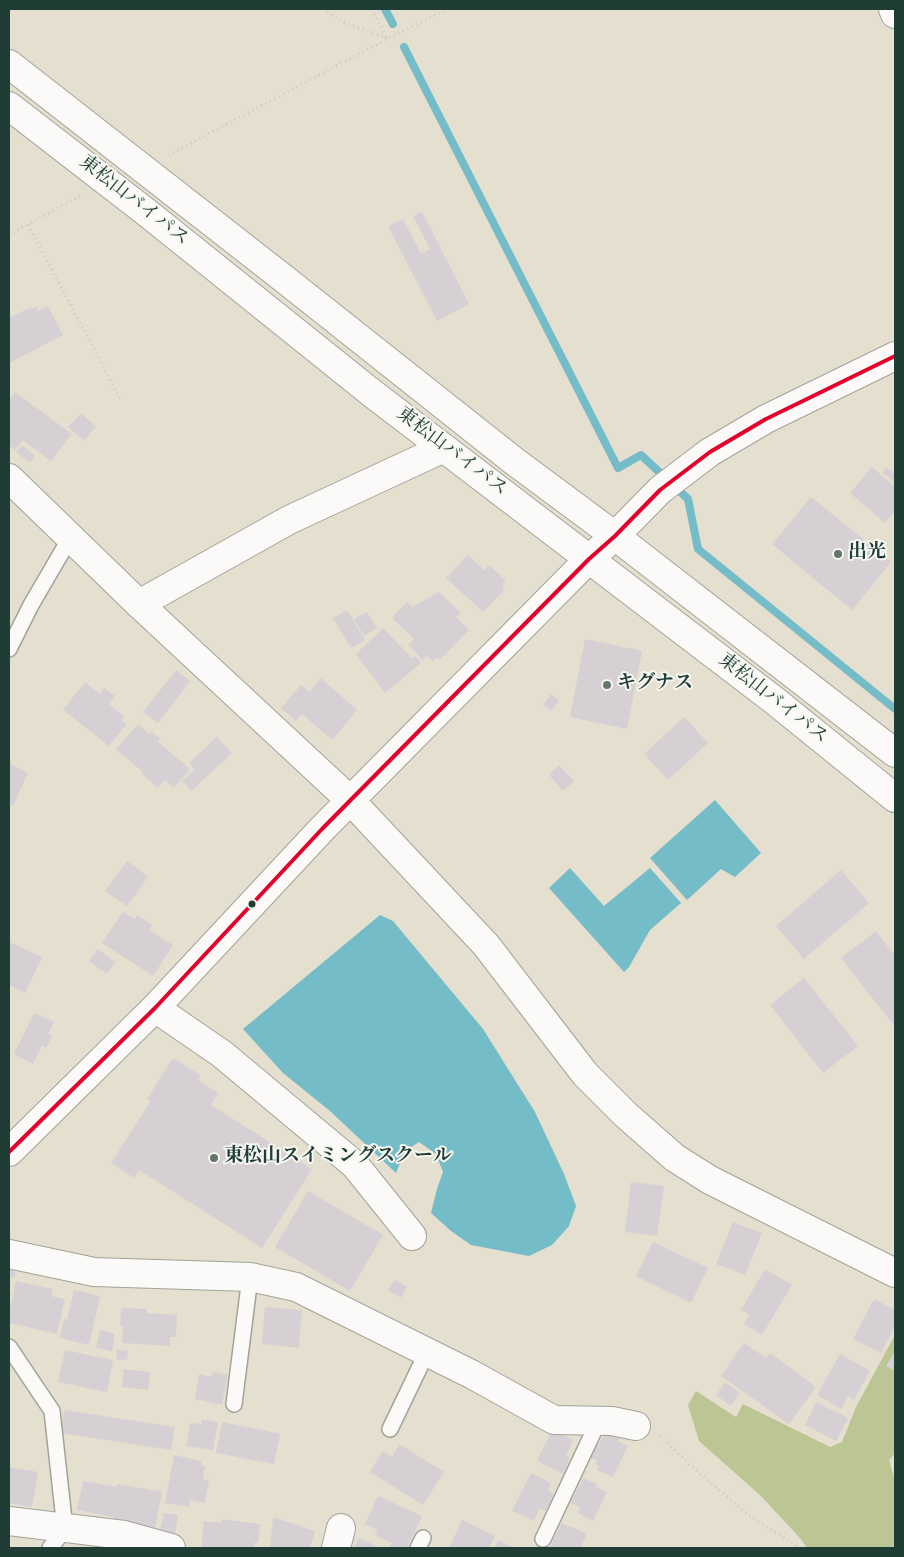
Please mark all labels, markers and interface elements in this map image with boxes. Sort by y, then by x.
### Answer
street label: 東松山バイパス [74,152,192,252]
street label: 東松山バイパス [391,404,511,502]
place label: 出光 [848,543,886,565]
marker: 出光 [832,548,844,560]
street label: 東松山バイパス [713,650,831,750]
place label: キグナス [617,674,693,696]
marker: キグナス [601,679,613,691]
unlabelled marker [247,899,257,909]
place label: 東松山スイミングスクール [224,1147,452,1169]
marker: 東松山スイミングスクール [208,1152,220,1164]

